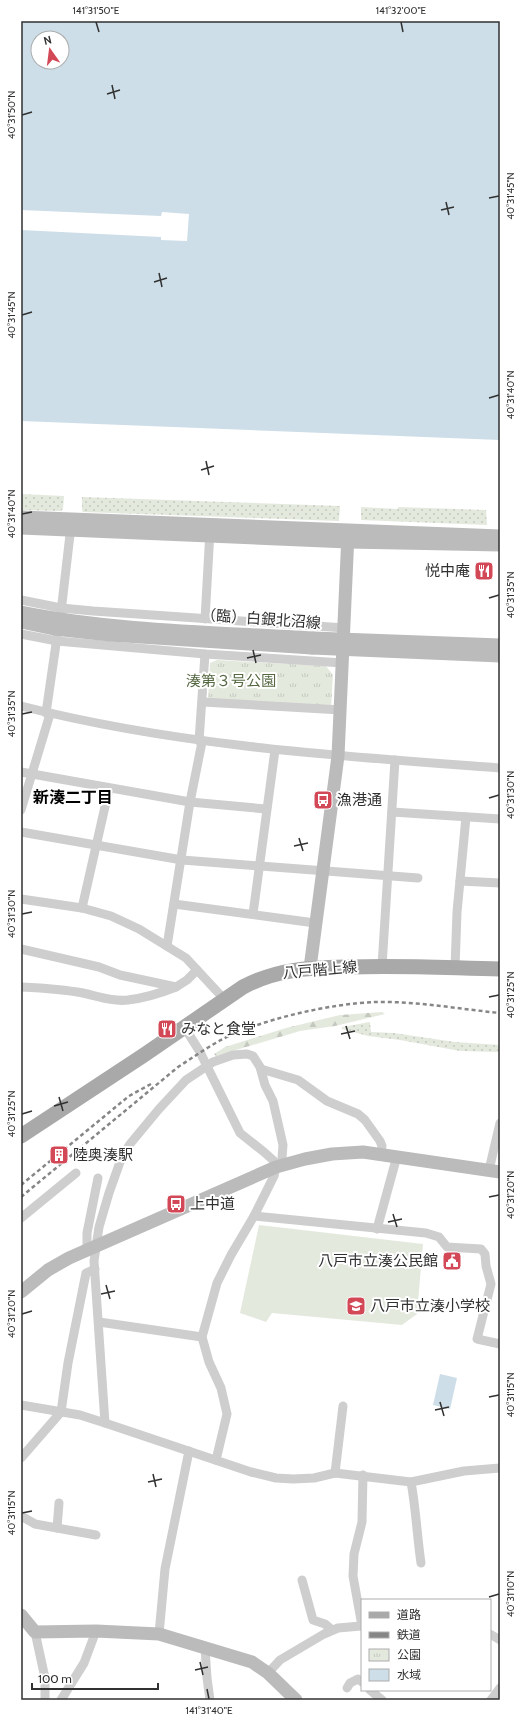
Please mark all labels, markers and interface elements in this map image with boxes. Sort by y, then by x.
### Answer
text: 141°31'50"E [73,4,120,17]
text: 141°32'00"E [376,4,427,17]
north arrow [30,30,70,70]
text: N [42,33,53,48]
text: 40°31'50"N [5,91,18,139]
text: 40°31'45"N [504,172,517,220]
text: 40°31'45"N [5,291,18,339]
text: 40°31'40"N [504,371,517,419]
text: 40°31'40"N [5,490,18,538]
restaurant icon: 悦中庵 [473,560,495,582]
place label: 悦中庵 [425,562,470,580]
text: 40°31'35"N [504,571,517,619]
street label: （臨）白銀北沼線 [201,606,321,632]
park label: 湊第３号公園 [186,672,276,690]
text: 40°31'35"N [5,690,18,738]
text: 40°31'30"N [504,771,517,819]
district label: 新湊二丁目 [33,788,113,807]
bus stop icon: 漁港通 [312,789,334,811]
place label: 漁港通 [337,791,382,809]
text: 40°31'30"N [5,890,18,938]
street label: 八戸階上線 [282,958,358,982]
text: 40°31'25"N [504,972,517,1018]
restaurant icon: みなと食堂 [156,1018,178,1040]
place label: みなと食堂 [181,1020,256,1038]
text: 40°31'25"N [5,1091,18,1137]
building icon: 陸奥湊駅 [48,1144,70,1166]
place label: 陸奥湊駅 [73,1146,133,1164]
text: 40°31'20"N [504,1171,517,1219]
bus stop icon: 上中道 [165,1193,187,1215]
place label: 上中道 [190,1195,235,1213]
public building icon: 八戸市立湊公民館 [441,1250,463,1272]
place label: 八戸市立湊公民館 [318,1252,438,1270]
text: 40°31'20"N [5,1290,18,1338]
school or university icon: 八戸市立湊小学校 [345,1295,367,1317]
place label: 八戸市立湊小学校 [370,1297,490,1315]
text: 40°31'15"N [504,1373,517,1418]
text: 40°31'15"N [5,1491,18,1536]
text: 40°31'10"N [504,1571,517,1617]
legend [361,1599,491,1691]
text: 道路 [397,1607,421,1622]
text: 鉄道 [397,1627,421,1642]
text: 公園 [397,1647,421,1662]
scale bar [32,1665,158,1691]
text: 水域 [397,1667,421,1682]
text: 100 m [38,1671,72,1686]
text: 141°31'40"E [186,1704,233,1717]

